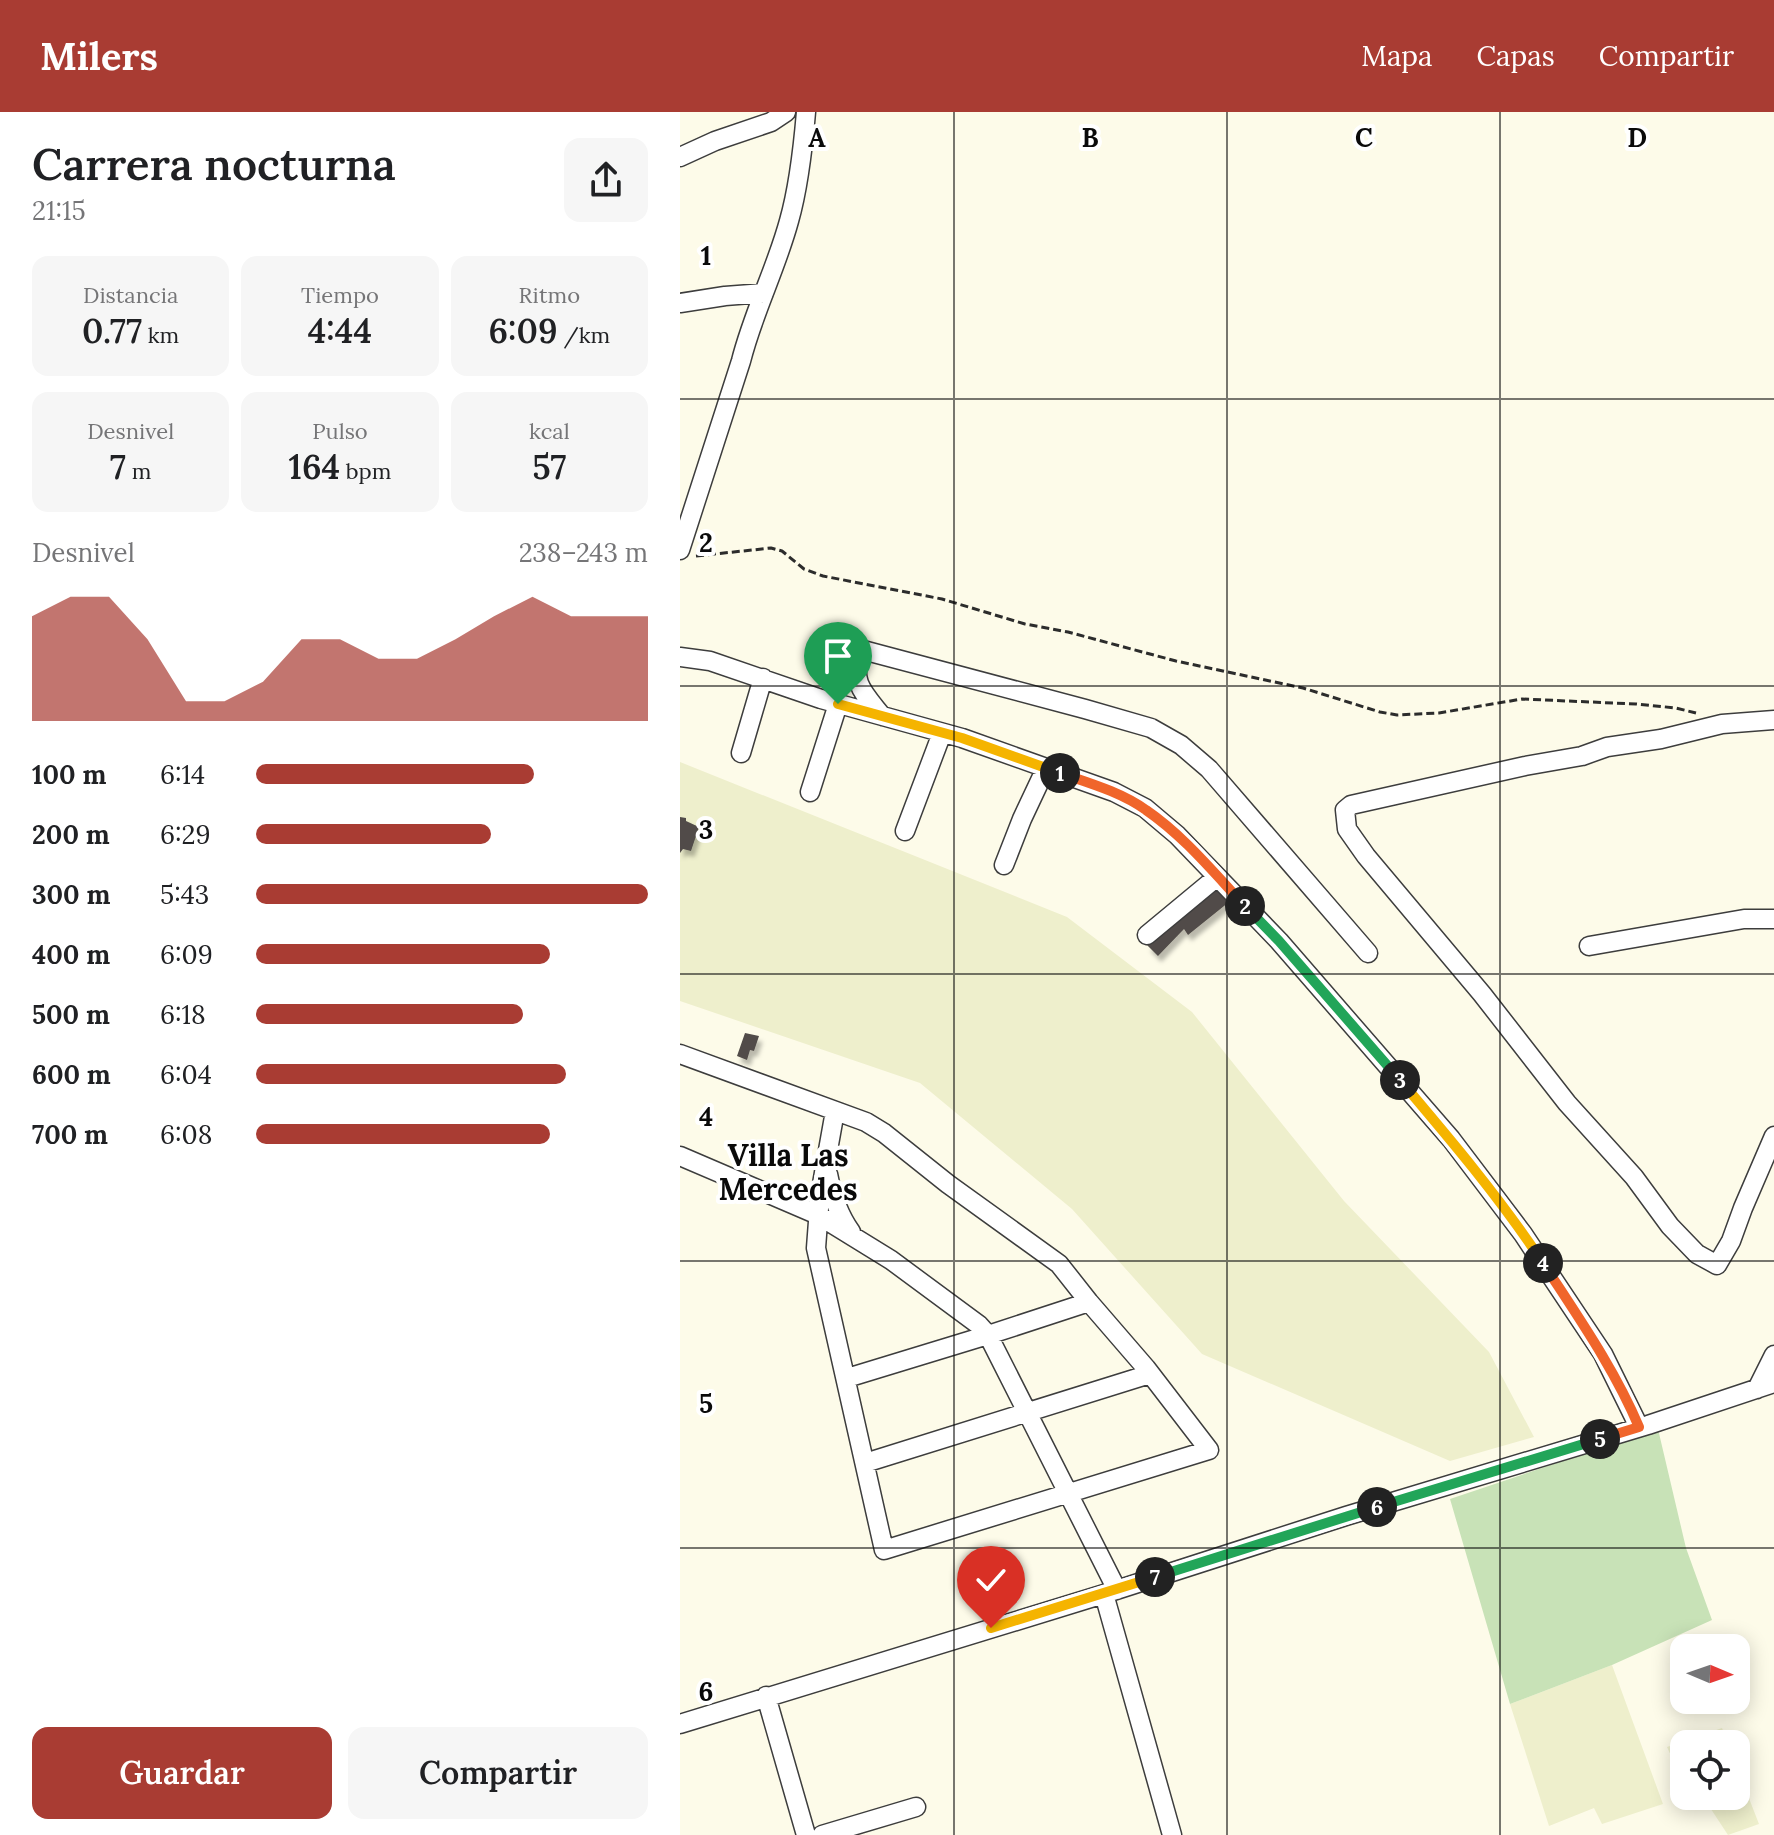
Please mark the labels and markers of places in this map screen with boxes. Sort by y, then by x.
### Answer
pin [804,622,872,704]
pin: 1 [1040,753,1080,793]
pin: 2 [1225,886,1265,926]
pin: 3 [1380,1060,1420,1100]
pin: 4 [1523,1243,1563,1283]
pin: 5 [1580,1419,1620,1459]
pin: 6 [1357,1487,1397,1527]
pin [957,1546,1025,1628]
pin: 7 [1135,1557,1175,1597]

